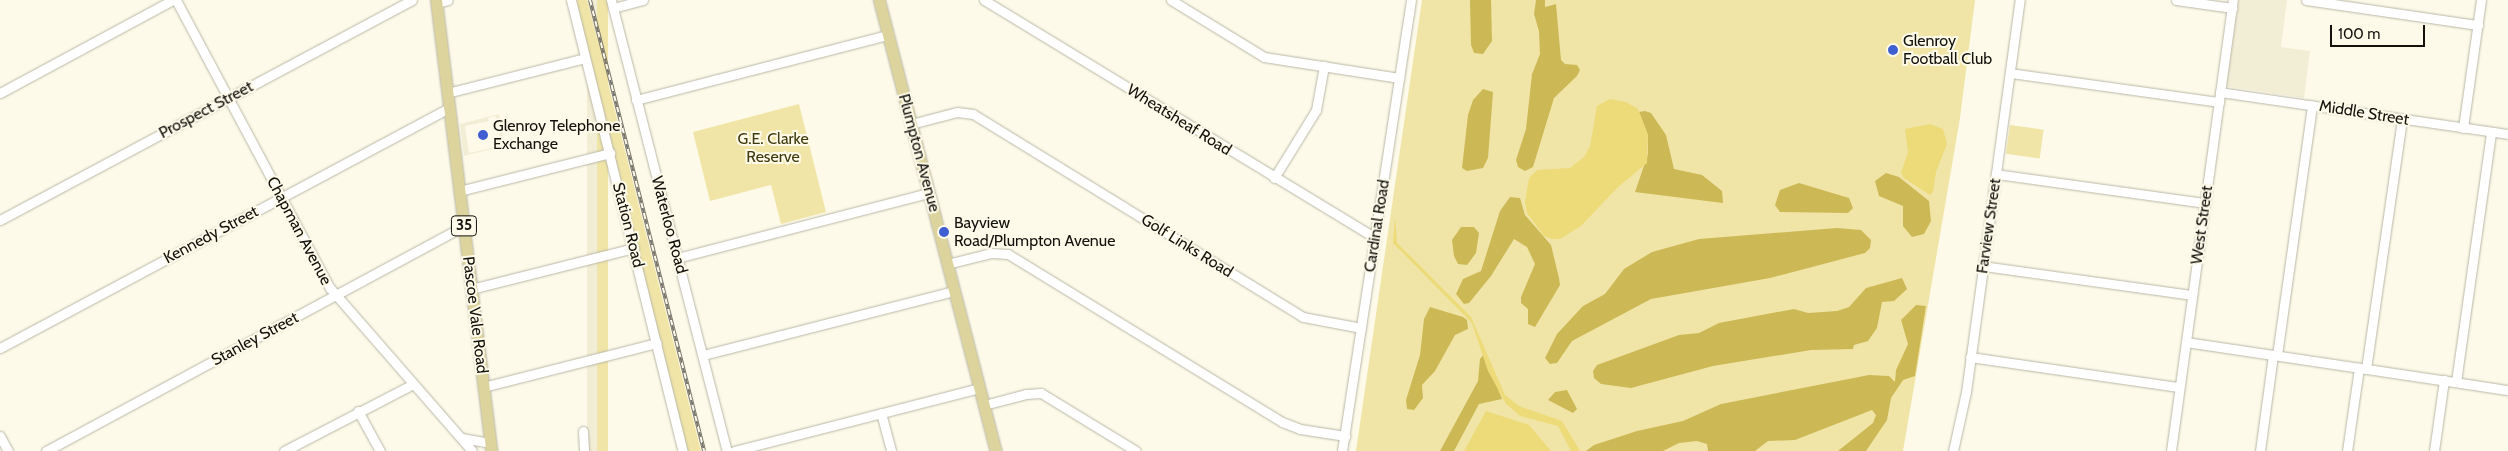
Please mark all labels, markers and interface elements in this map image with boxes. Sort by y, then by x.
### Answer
scale bar [2333,15,2428,47]
text: 100 m [2338,25,2380,43]
place label: Glenroy Football Club [1903,31,1992,69]
marker: Glenroy Football Club [1887,44,1899,56]
street label: Prospect Street [156,77,256,143]
street label: Wheatsheaf Road [1123,80,1235,160]
street label: Plumpton Avenue [894,92,944,214]
street label: Middle Street [2318,96,2410,130]
place label: Glenroy Telephone Exchange [493,116,621,154]
marker: Glenroy Telephone Exchange [477,129,489,141]
park label: G.E. Clarke Reserve [737,129,809,167]
street label: Chapman Avenue [262,173,336,289]
street label: Waterloo Road [647,174,691,276]
street label: Farview Street [1973,177,2005,275]
street label: Cardinal Road [1360,178,1394,274]
street label: Station Road [608,181,648,269]
street label: West Street [2187,184,2217,266]
street label: Kennedy Street [160,202,262,268]
street label: Golf Links Road [1138,210,1236,282]
place label: Bayview Road/Plumpton Avenue [954,213,1115,251]
road number: 35 [450,214,478,238]
marker: Bayview Road/Plumpton Avenue [938,226,950,238]
street label: Pascoe Vale Road [458,255,492,375]
street label: Stanley Street [208,308,302,370]

